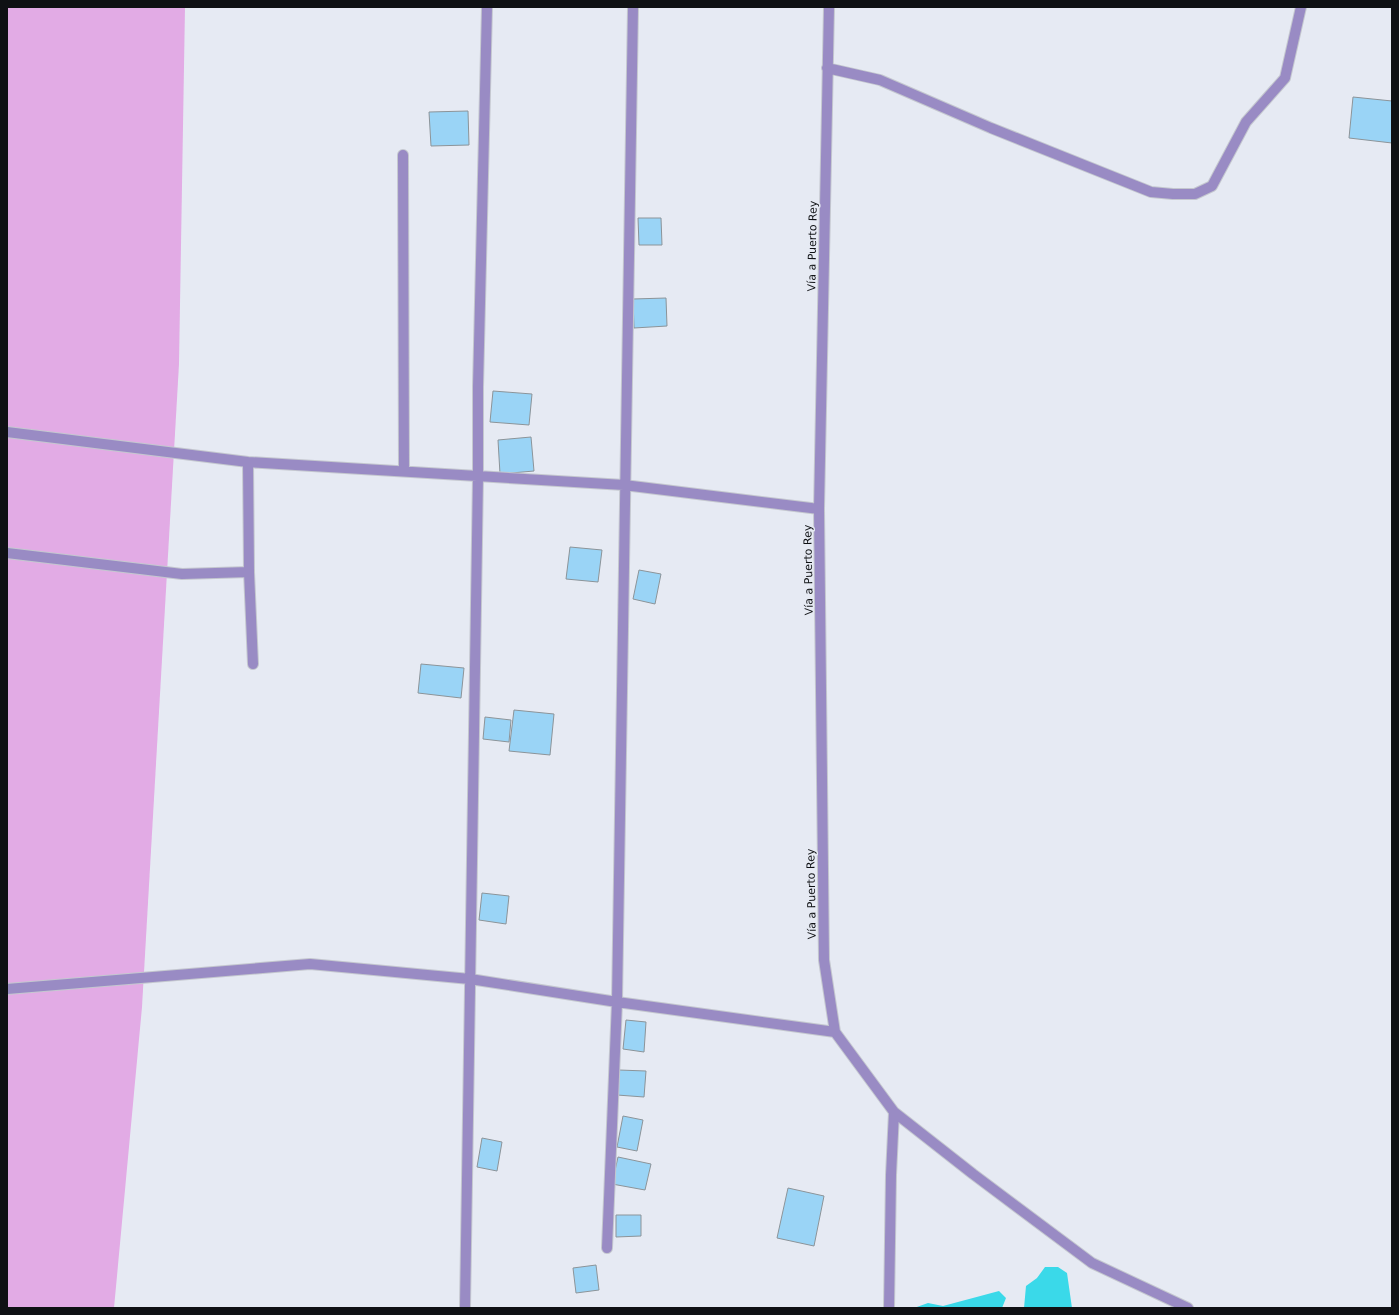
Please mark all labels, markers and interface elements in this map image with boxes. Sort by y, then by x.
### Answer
street label: Vía a Puerto Rey [805,200,820,291]
street label: Vía a Puerto Rey [801,524,816,615]
street label: Vía a Puerto Rey [804,848,819,939]

